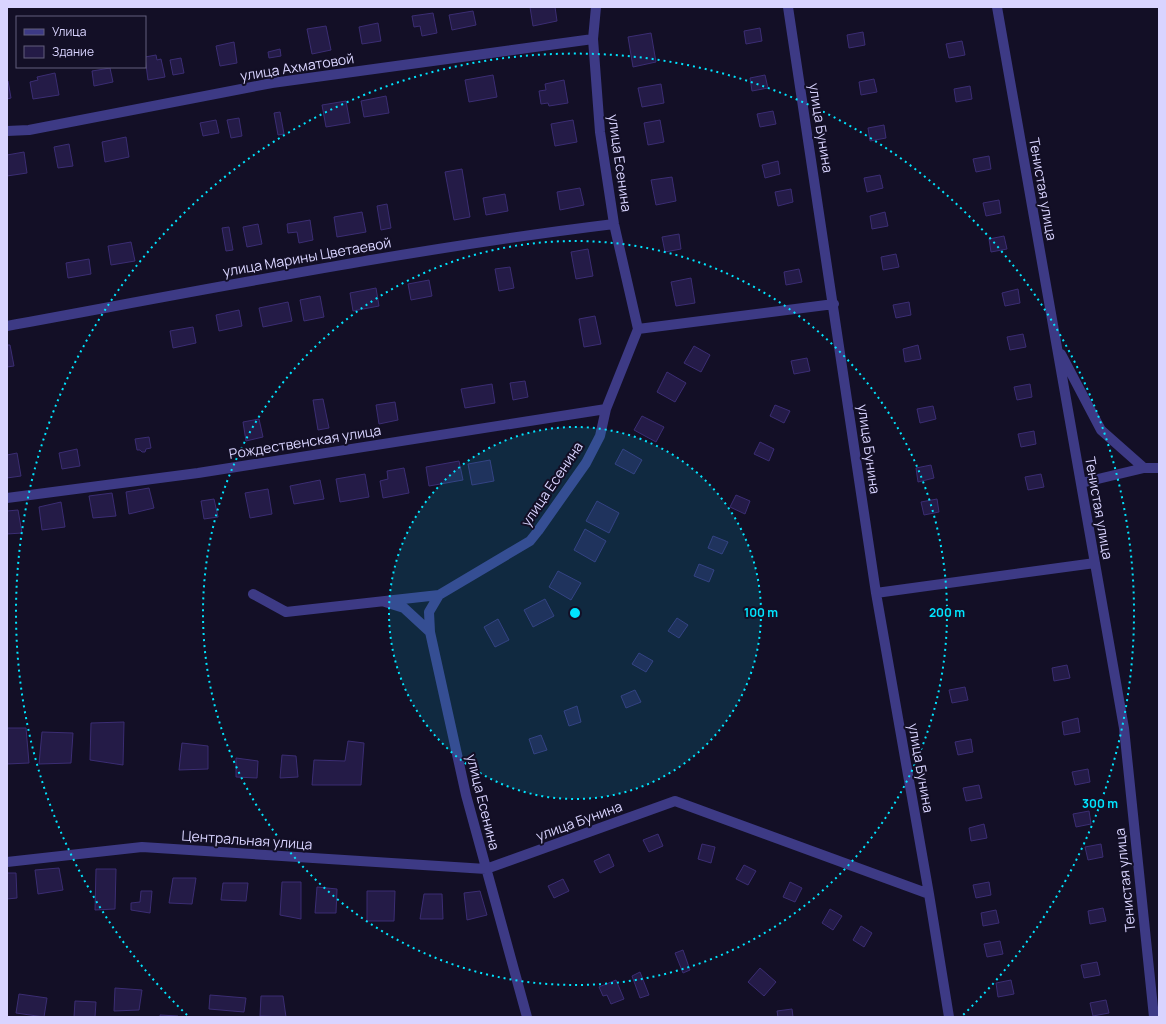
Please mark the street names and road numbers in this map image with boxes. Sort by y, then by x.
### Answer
street label: улица Ахматовой [239,48,355,85]
street label: улица Бунина [805,82,838,174]
street label: улица Есенина [604,113,637,213]
street label: Тенистая улица [1025,136,1062,242]
street label: улица Марины Цветаевой [221,232,393,281]
street label: улица Бунина [854,403,885,495]
street label: Рождественская улица [227,420,382,463]
street label: улица Есенина [516,438,587,530]
street label: Тенистая улица [1081,455,1118,561]
street label: улица Бунина [904,722,939,814]
street label: улица Есенина [462,752,505,852]
street label: улица Бунина [533,796,625,845]
street label: Центральная улица [181,825,313,854]
street label: Тенистая улица [1110,827,1139,933]

